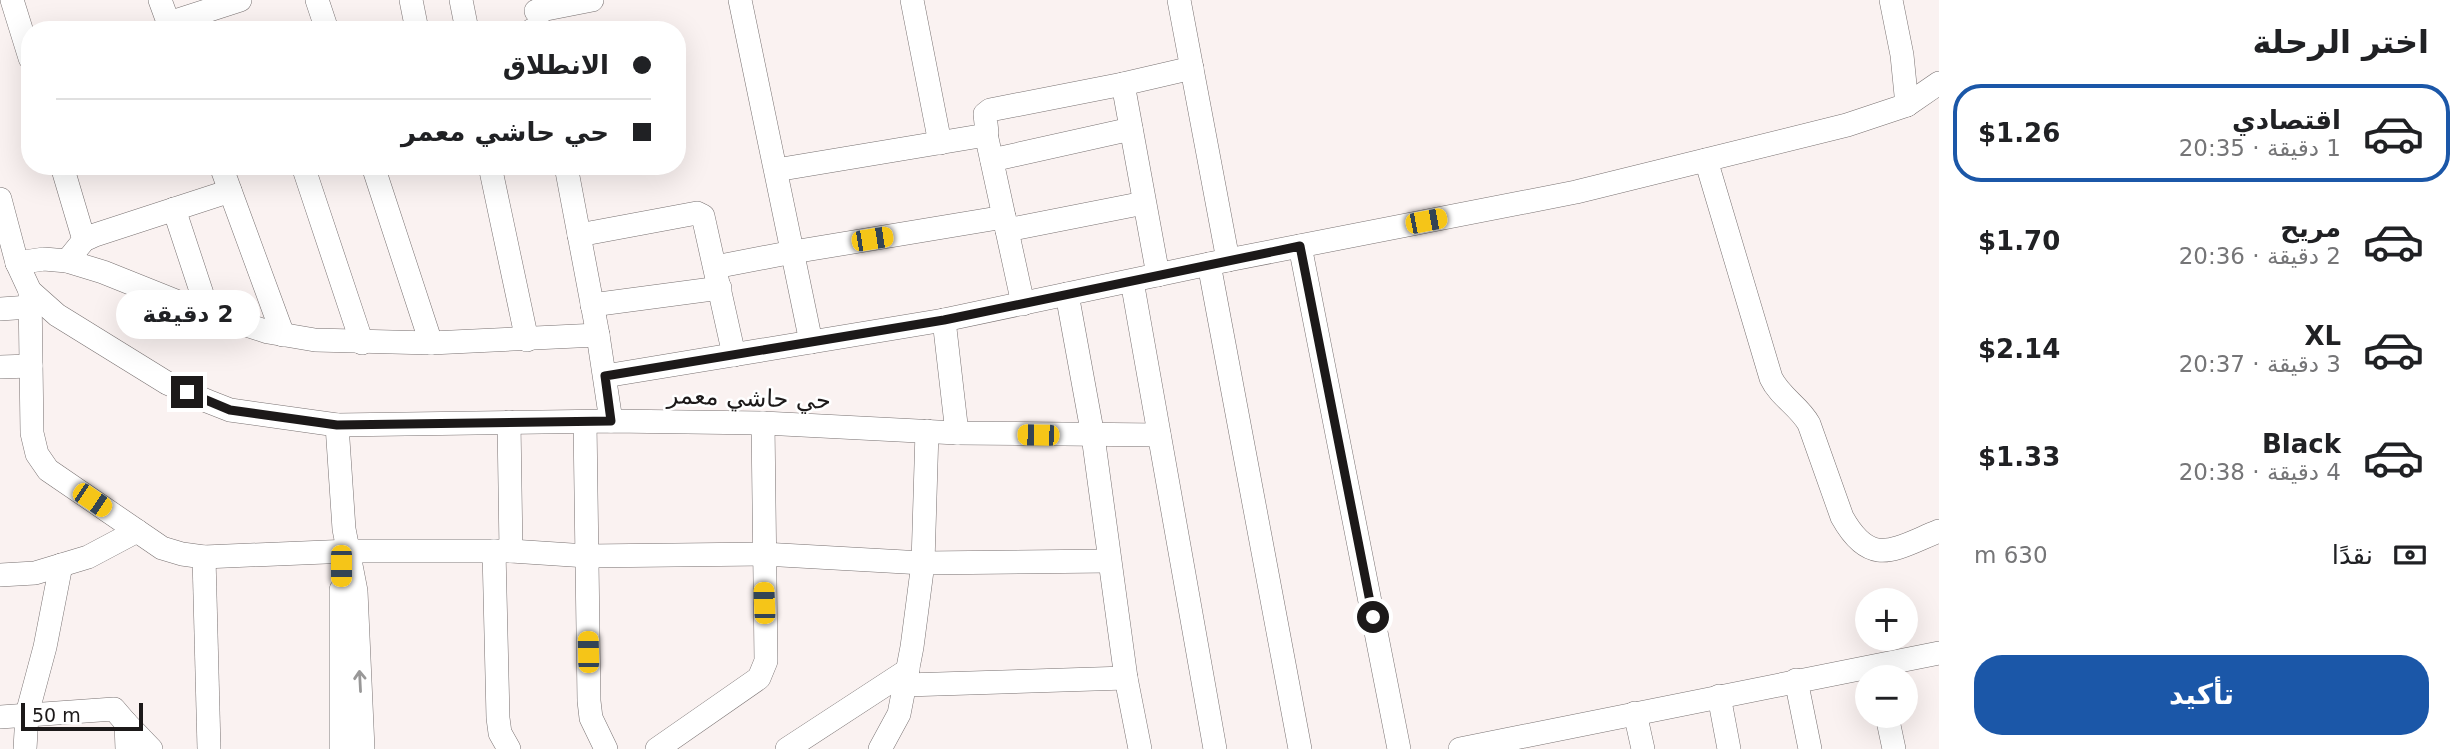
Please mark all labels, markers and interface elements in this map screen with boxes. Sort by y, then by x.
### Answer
text: اختر الرحلة [2252,23,2429,61]
text: الانطلاق [503,50,609,80]
icon: car [2362,102,2425,165]
text: اقتصادي [2232,105,2341,135]
text: حي حاشي معمر [401,117,609,147]
text: $1.26 [1978,118,2060,148]
text: 1 دقيقة · 20:35 [2179,135,2341,161]
car [1404,207,1449,235]
icon: car [2362,210,2425,273]
text: مريح [2280,213,2341,243]
car [850,225,895,253]
text: $1.70 [1978,226,2060,256]
text: 2 دقيقة · 20:36 [2179,243,2341,269]
callout: 2 دقيقة [115,290,259,340]
text: 2 دقيقة [143,301,233,327]
icon: car [2362,318,2425,381]
text: XL [2304,321,2341,351]
text: $2.14 [1978,334,2060,364]
text: 3 دقيقة · 20:37 [2179,351,2341,377]
route end [171,376,203,408]
street label: حي حاشي معمر [666,381,831,415]
car [1017,424,1060,446]
icon: car [2362,426,2425,489]
text: Black [2262,429,2341,459]
text: $1.33 [1978,442,2060,472]
text: 4 دقيقة · 20:38 [2179,459,2341,485]
car [69,480,116,520]
icon: cash [2391,536,2429,574]
text: نقدًا [2332,540,2373,570]
text: 630 m [1974,542,2048,568]
car [331,545,352,587]
car [753,582,776,624]
map controls [1855,588,1918,728]
button: + [1855,588,1918,651]
route start [1357,601,1389,633]
car [578,631,599,673]
button: تأكيد [1974,655,2429,735]
button: − [1855,665,1918,728]
one-way arrow [353,670,366,693]
scale bar [21,700,144,732]
text: 50 m [32,704,81,726]

